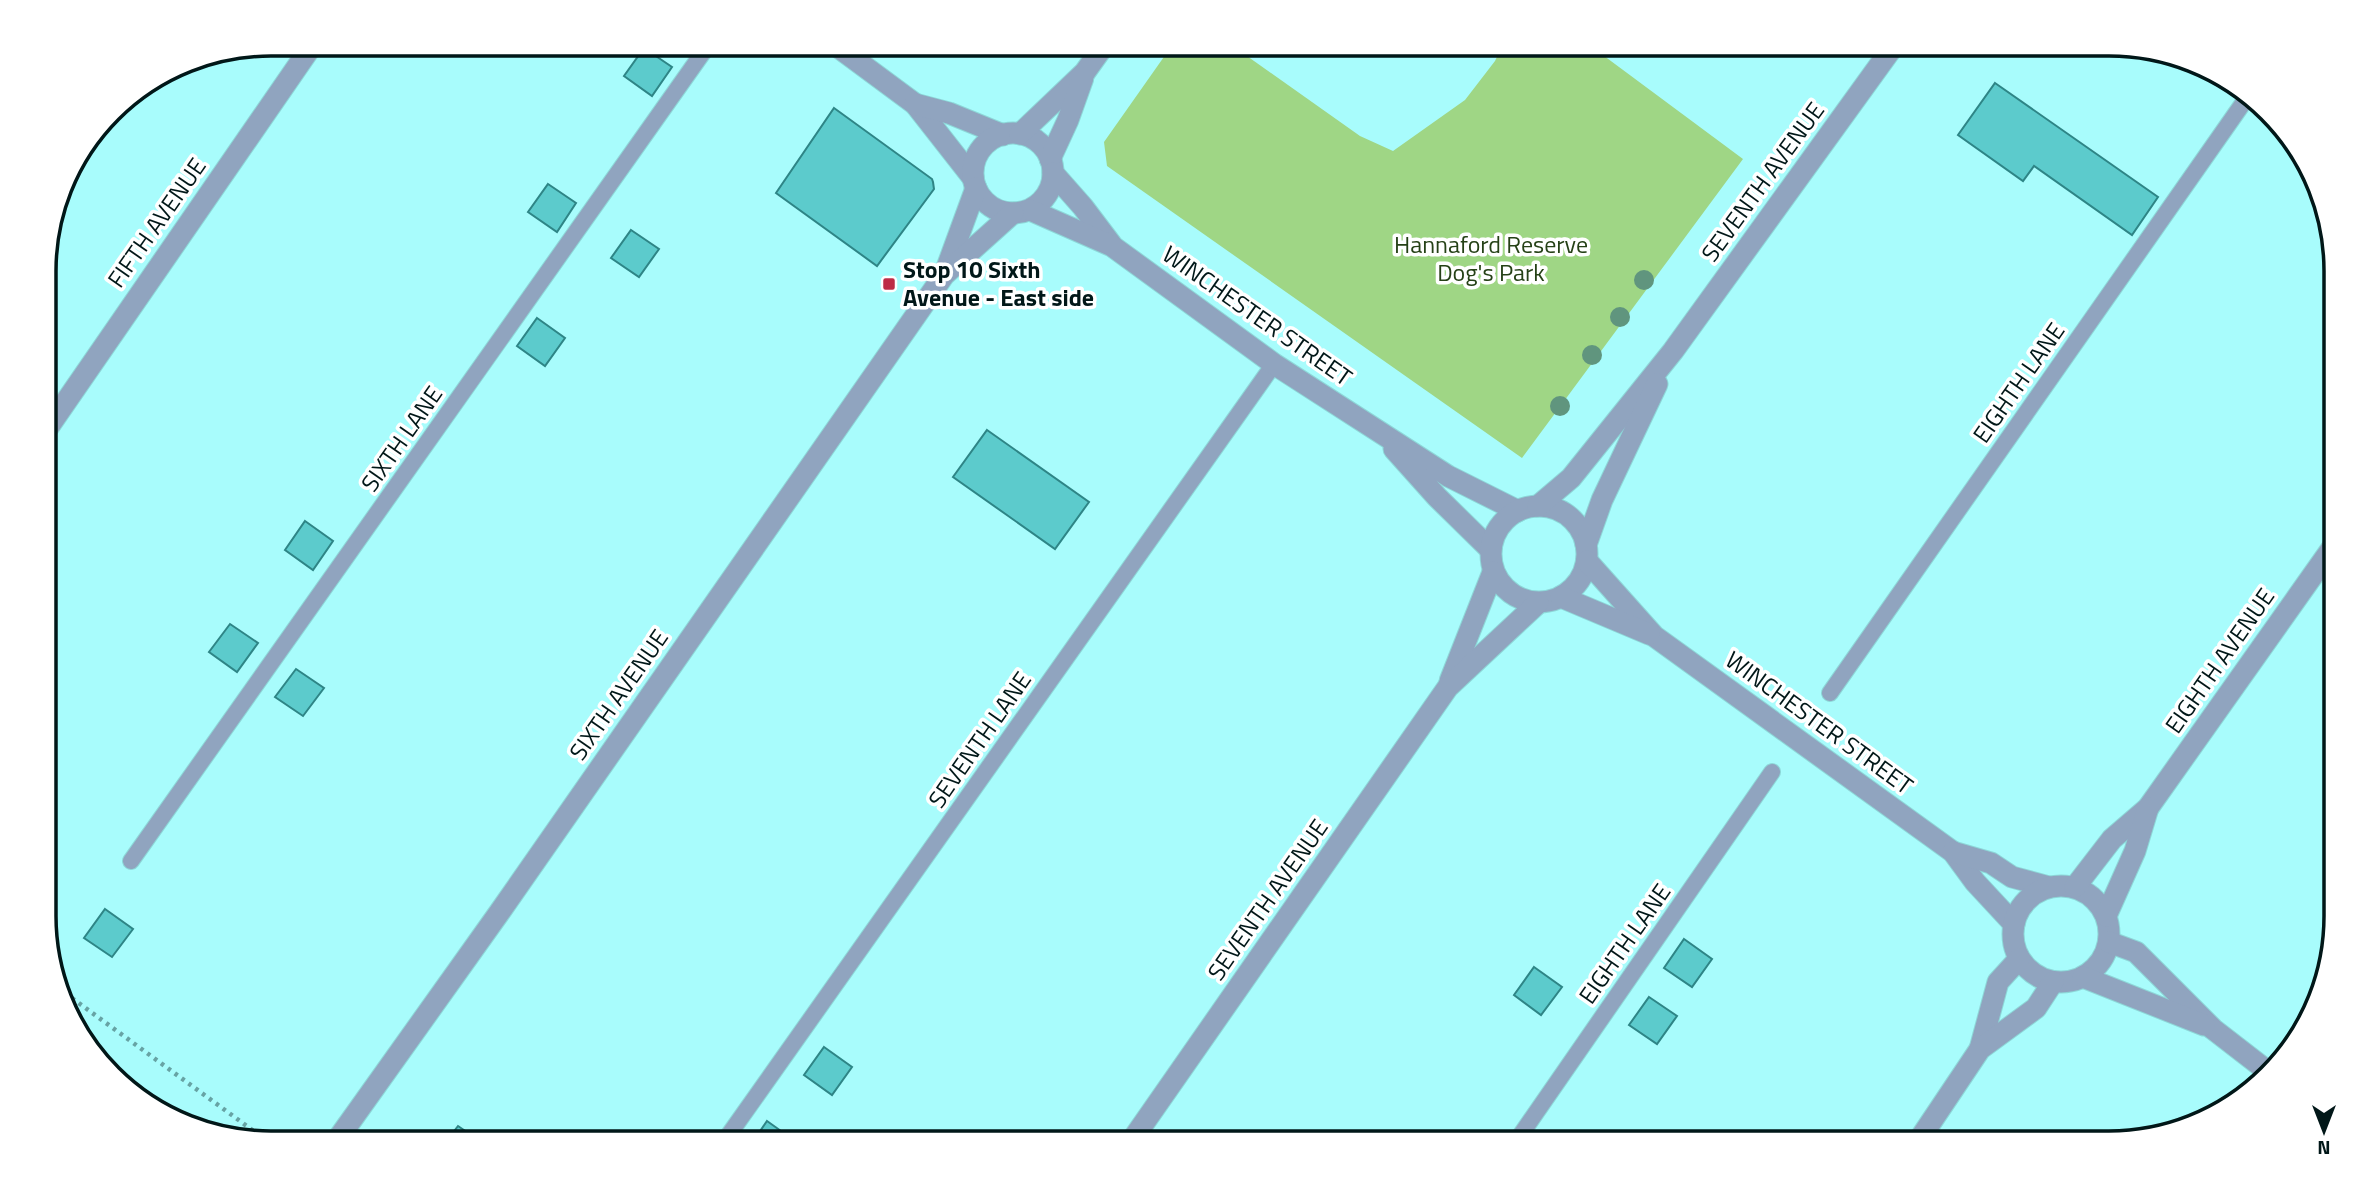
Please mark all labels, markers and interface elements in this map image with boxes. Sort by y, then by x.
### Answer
street label: SEVENTH AVENUE [1692,94,1832,269]
street label: FIFTH AVENUE [98,150,214,295]
park label: Hannaford Reserve Dog's Park [1394,226,1588,290]
street label: WINCHESTER STREET [1155,236,1360,394]
place label: Stop 10 Sixth Avenue - East side [903,251,1094,315]
marker: Stop 10 Sixth Avenue - East side [881,276,897,292]
street label: EIGHTH LANE [1963,315,2073,450]
street label: SIXTH LANE [352,378,451,499]
street label: EIGHTH AVENUE [2156,580,2283,740]
street label: SIXTH AVENUE [560,622,677,767]
street label: WINCHESTER STREET [1718,642,1921,803]
street label: SEVENTH LANE [919,664,1040,815]
street label: SEVENTH AVENUE [1198,811,1336,987]
street label: EIGHTH LANE [1569,876,1679,1011]
north arrow [2289,1096,2359,1166]
text: N [2317,1134,2331,1163]

